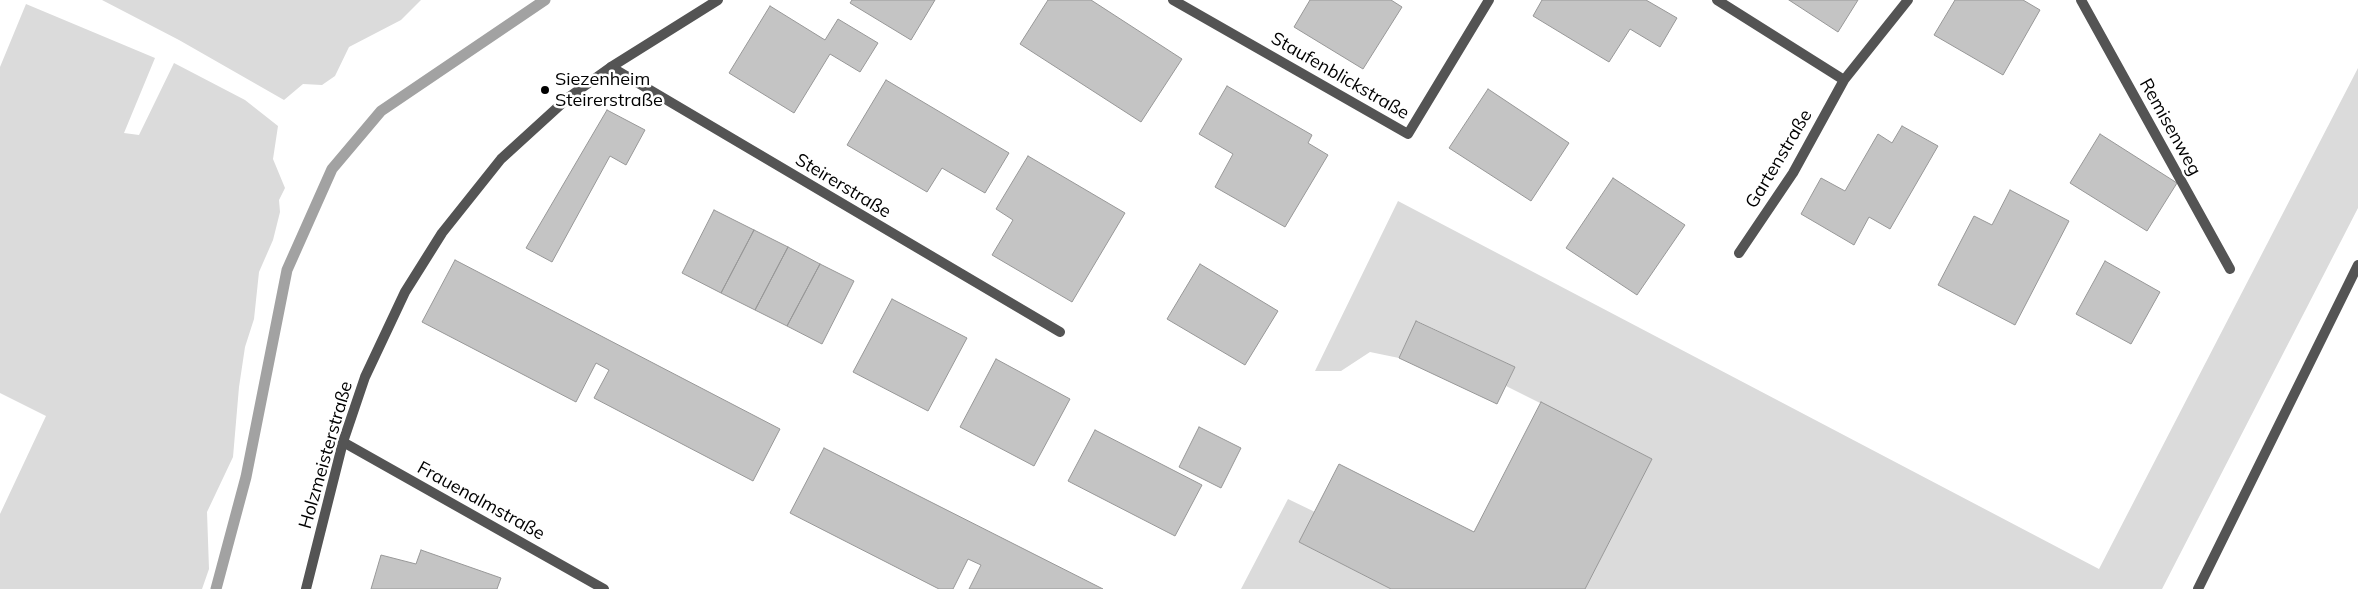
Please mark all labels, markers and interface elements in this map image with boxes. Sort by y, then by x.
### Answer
street label: Staufenblickstraße [1267,28,1413,124]
place label: Siezenheim Steirerstraße [555,69,663,112]
street label: Remisenweg [2135,75,2205,179]
marker: Siezenheim Steirerstraße [539,84,551,96]
street label: Gartenstraße [1741,106,1817,212]
street label: Steirerstraße [791,149,895,223]
street label: Holzmeisterstraße [295,379,357,531]
street label: Frauenalmstraße [413,457,549,545]

